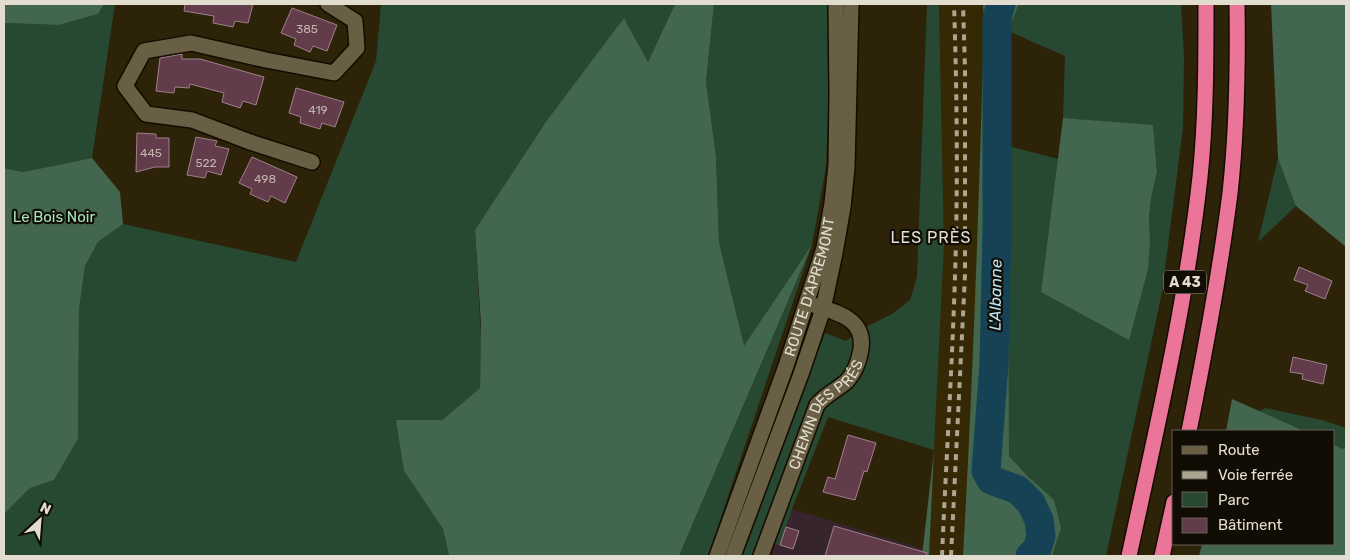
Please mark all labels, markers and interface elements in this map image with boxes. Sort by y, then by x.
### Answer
house number: 385 [296,22,318,36]
house number: 419 [308,103,328,117]
house number: 445 [140,146,162,160]
house number: 522 [195,156,217,170]
house number: 498 [254,172,276,186]
park label: Le Bois Noir [13,208,95,226]
street label: ROUTE D'APREMONT [781,216,838,359]
district label: LES PRÈS [891,228,971,247]
water label: L'Albanne [985,259,1006,331]
road number: A 43 [1164,270,1206,294]
street label: CHEMIN DES PRÉS [785,357,867,472]
legend [1172,430,1335,545]
text: Route [1218,441,1260,459]
text: Voie ferrée [1218,466,1293,484]
text: Parc [1218,491,1250,509]
north arrow [15,495,65,545]
text: N [37,499,54,519]
text: Bâtiment [1218,516,1282,534]

